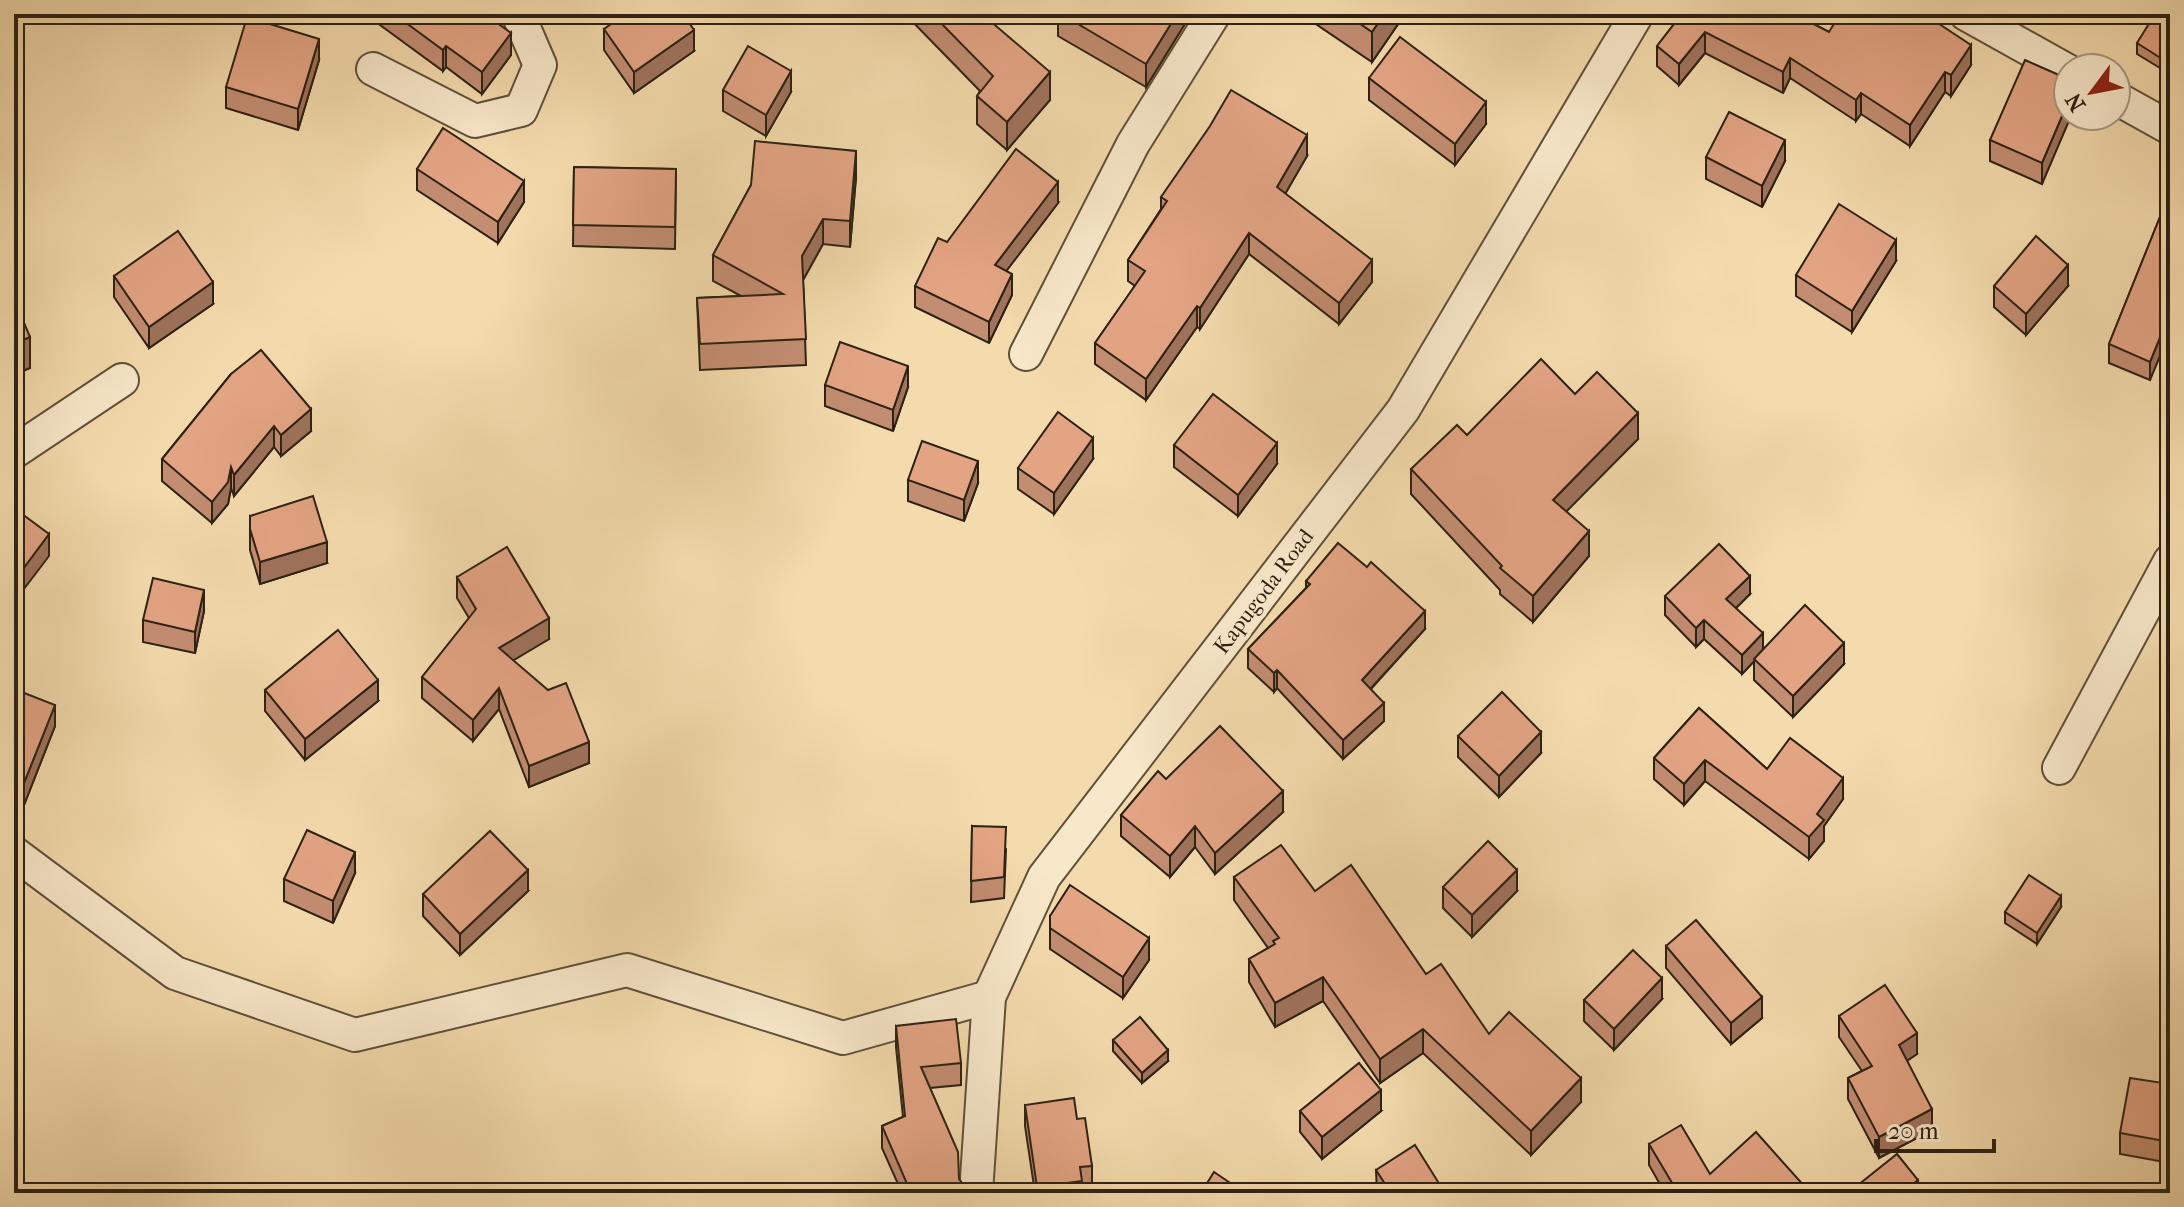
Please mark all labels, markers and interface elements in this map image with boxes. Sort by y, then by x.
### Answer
north arrow [2052,52,2132,132]
text: N [2060,88,2091,116]
street label: Kapugoda Road [1208,523,1320,659]
scale bar [1876,1103,1994,1153]
text: 20 m [1888,1117,1939,1145]

